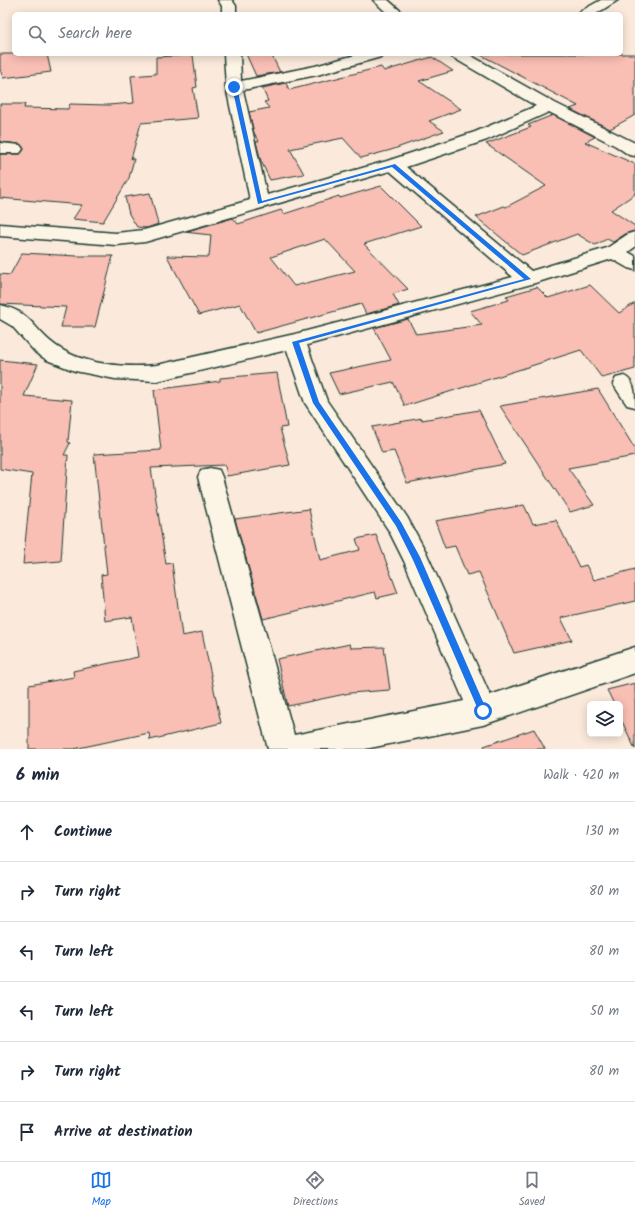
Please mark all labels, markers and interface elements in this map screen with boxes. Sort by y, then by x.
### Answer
search box [12,12,623,56]
text: Search here [58,22,132,46]
icon: search [26,23,48,45]
route end [225,78,243,96]
map controls [587,701,623,737]
button: layers [587,701,623,737]
route start [474,702,492,720]
text: 6 min [16,762,60,789]
text: Walk · 420 m [543,765,619,786]
text: Continue [54,820,112,844]
icon: ahead [16,821,38,843]
text: 130 m [585,821,619,842]
text: Turn right [54,880,121,904]
icon: right [16,881,38,903]
text: 80 m [589,881,619,902]
text: Turn left [54,940,114,964]
icon: left [16,941,38,963]
text: 80 m [589,941,619,962]
text: Turn left [54,1000,114,1024]
icon: left [16,1001,38,1023]
text: 50 m [590,1001,619,1022]
text: Turn right [54,1060,121,1084]
icon: right [16,1061,38,1083]
text: 80 m [589,1061,619,1082]
text: Arrive at destination [54,1120,193,1144]
icon: arrive [16,1121,38,1143]
tab: Map [90,1169,112,1211]
tab: Directions [293,1169,338,1211]
tab: Saved [519,1169,545,1211]

